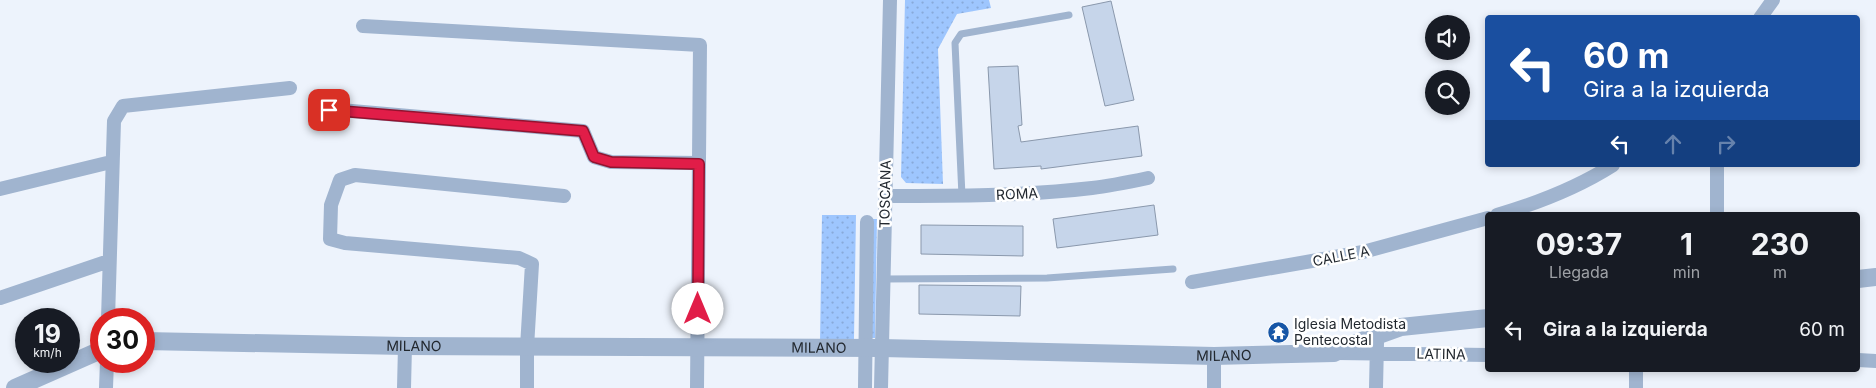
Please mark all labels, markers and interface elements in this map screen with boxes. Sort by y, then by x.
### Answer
map controls [1425,15,1470,115]
button: sound [1425,15,1470,60]
text: 60 m [1583,34,1670,76]
icon: left [1500,35,1565,100]
button: search [1425,70,1470,115]
text: Gira a la izquierda [1583,76,1770,102]
pin [308,89,350,131]
icon: arrive [315,96,343,124]
icon: left [1606,130,1634,158]
icon: ahead [1659,130,1687,158]
icon: right [1712,130,1740,158]
street label: TOSCANA [875,159,894,228]
street label: ROMA [996,184,1039,203]
text: 09:37 [1536,226,1622,262]
text: 1 [1680,226,1693,262]
text: 230 [1751,226,1809,262]
street label: CALLE A [1311,242,1371,269]
text: Llegada [1549,262,1609,282]
text: min [1673,262,1700,282]
text: m [1773,262,1787,282]
position arrow [671,282,723,334]
speed limit sign: 30 [90,308,155,373]
place label: Iglesia Metodista Pentecostal [1294,315,1406,348]
icon: left [1500,316,1528,344]
text: Gira a la izquierda [1543,318,1708,341]
text: 60 m [1799,318,1845,341]
text: 19 [34,319,61,349]
temple icon: Iglesia Metodista Pentecostal [1266,320,1290,344]
street label: MILANO [386,337,442,354]
street label: MILANO [791,339,847,356]
text: km/h [33,345,62,360]
street label: LATINA [1416,345,1466,362]
street label: MILANO [1196,346,1252,364]

